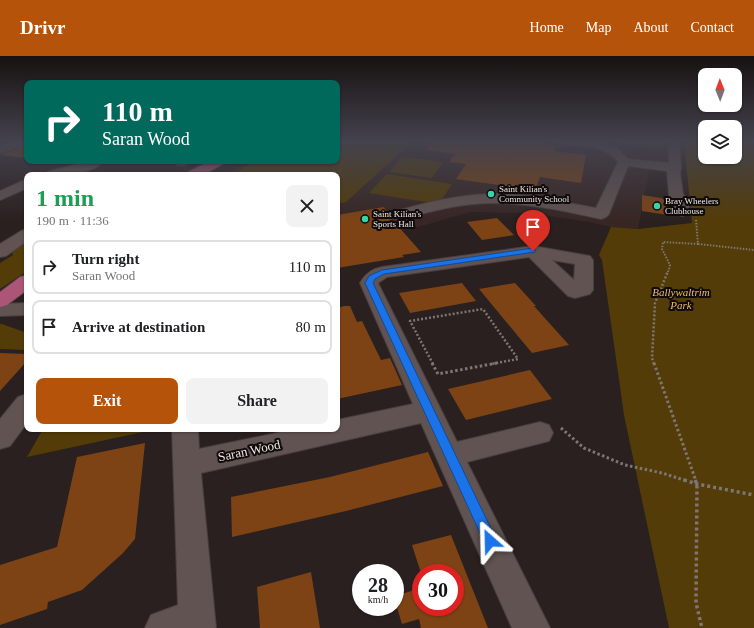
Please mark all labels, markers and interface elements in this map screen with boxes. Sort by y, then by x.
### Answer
text: Drivr [20,17,65,38]
text: Home [530,20,564,35]
text: Map [586,20,611,35]
text: About [633,20,668,35]
text: Contact [690,20,734,35]
north arrow [698,68,742,112]
map controls [698,68,742,164]
icon: right [36,96,88,148]
text: 110 m [102,96,173,127]
button: layers [698,120,742,164]
text: Saran Wood [102,129,190,149]
place label: Saint Kilian's Community School [499,184,570,204]
text: 1 min [36,185,94,211]
button: close [286,185,328,227]
marker: Saint Kilian's Community School [486,189,496,199]
place label: Bray Wheelers Clubhouse [665,196,719,216]
marker: Bray Wheelers Clubhouse [652,201,662,211]
place label: Saint Kilian's Sports Hall [373,209,422,229]
pin [516,210,550,251]
text: 190 m · 11:36 [36,213,109,228]
marker: Saint Kilian's Sports Hall [360,214,370,224]
icon: arrive [522,216,544,238]
text: Turn right [72,251,139,267]
icon: right [38,256,60,278]
text: 110 m [289,259,326,275]
text: Saran Wood [72,268,135,283]
park label: Ballywaltrim Park [652,286,710,311]
icon: arrive [38,316,60,338]
text: Arrive at destination [72,319,205,335]
text: 80 m [296,319,326,335]
button: Exit [36,378,178,424]
button: Share [186,378,328,424]
street label: Saran Wood [217,436,282,464]
position arrow [469,520,511,562]
speed limit sign: 30 [412,564,464,616]
text: 28 [368,574,388,596]
text: km/h [368,594,388,605]

